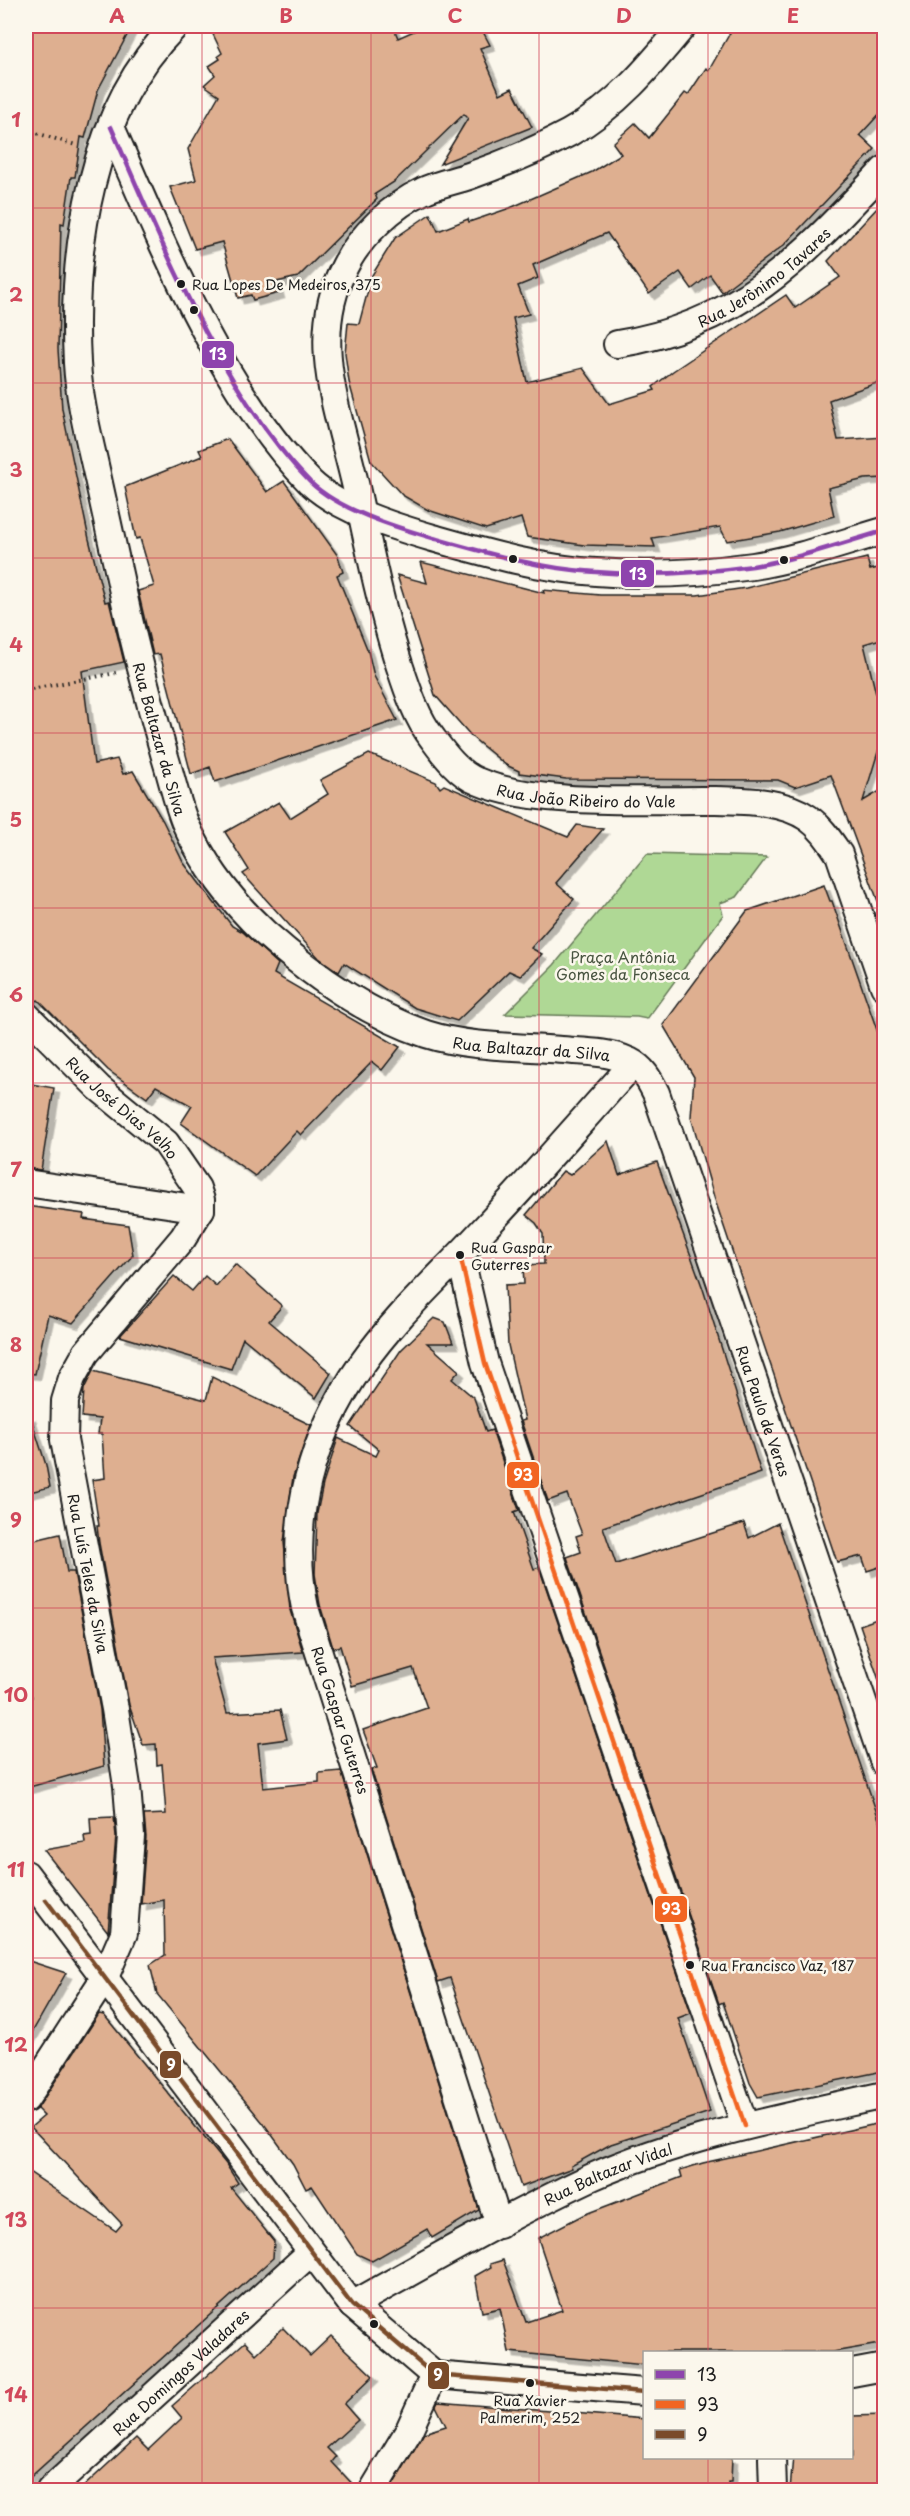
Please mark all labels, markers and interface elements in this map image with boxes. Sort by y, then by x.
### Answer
text: A [109,0,125,30]
text: B [279,0,293,30]
text: C [447,0,463,30]
text: D [616,0,632,30]
text: E [787,0,799,30]
text: 1 [11,104,21,134]
street label: Rua Jerônimo Tavares [693,221,835,332]
place label: Rua Lopes De Medeiros, 375 [192,274,381,295]
marker: Rua Lopes De Medeiros, 375 [175,278,187,290]
text: 2 [9,279,23,309]
unlabelled marker [188,304,200,316]
line badge: 13 [201,340,235,369]
text: 13 [209,341,227,365]
text: 3 [9,454,23,484]
unlabelled marker [507,553,519,565]
unlabelled marker [778,554,790,566]
line badge: 13 [620,559,655,588]
text: 13 [629,561,647,585]
text: 4 [9,629,23,659]
street label: Rua Baltazar da Silva [128,660,193,819]
street label: Rua João Ribeiro do Vale [494,777,676,812]
text: 5 [10,804,22,834]
park label: Praça Antônia Gomes da Fonseca [556,945,691,985]
text: 6 [9,979,23,1009]
street label: Rua Baltazar da Silva [451,1029,613,1066]
street label: Rua José Dias Velho [62,1051,185,1163]
text: 7 [10,1154,22,1184]
place label: Rua Gaspar Guterres [471,1237,552,1275]
marker: Rua Gaspar Guterres [454,1249,466,1261]
text: 8 [10,1329,22,1359]
street label: Rua Paulo de Veras [731,1342,797,1479]
line badge: 93 [506,1461,540,1489]
text: 93 [513,1462,533,1486]
street label: Rua Luís Teles da Silva [63,1491,116,1656]
text: 9 [10,1504,22,1534]
street label: Rua Gaspar Guterres [306,1643,376,1797]
text: 10 [4,1679,28,1709]
text: 11 [7,1854,25,1884]
line badge: 93 [654,1895,688,1923]
text: 93 [661,1896,681,1920]
place label: Rua Francisco Vaz, 187 [701,1955,854,1976]
marker: Rua Francisco Vaz, 187 [684,1959,696,1971]
text: 12 [4,2029,28,2059]
line badge: 9 [159,2050,182,2079]
text: 9 [166,2052,176,2076]
street label: Rua Baltazar Vidal [539,2136,675,2210]
text: 13 [5,2204,27,2234]
street label: Rua Domingos Valadares [106,2303,254,2440]
unlabelled marker [368,2318,380,2330]
legend [643,2351,853,2459]
text: 13 [697,2360,717,2387]
line badge: 9 [427,2361,450,2390]
text: 9 [433,2362,443,2386]
marker: Rua Xavier Palmerim, 252 [524,2377,536,2389]
text: 14 [4,2379,28,2409]
place label: Rua Xavier Palmerim, 252 [480,2390,580,2428]
text: 93 [697,2390,719,2417]
text: 9 [697,2420,708,2447]

